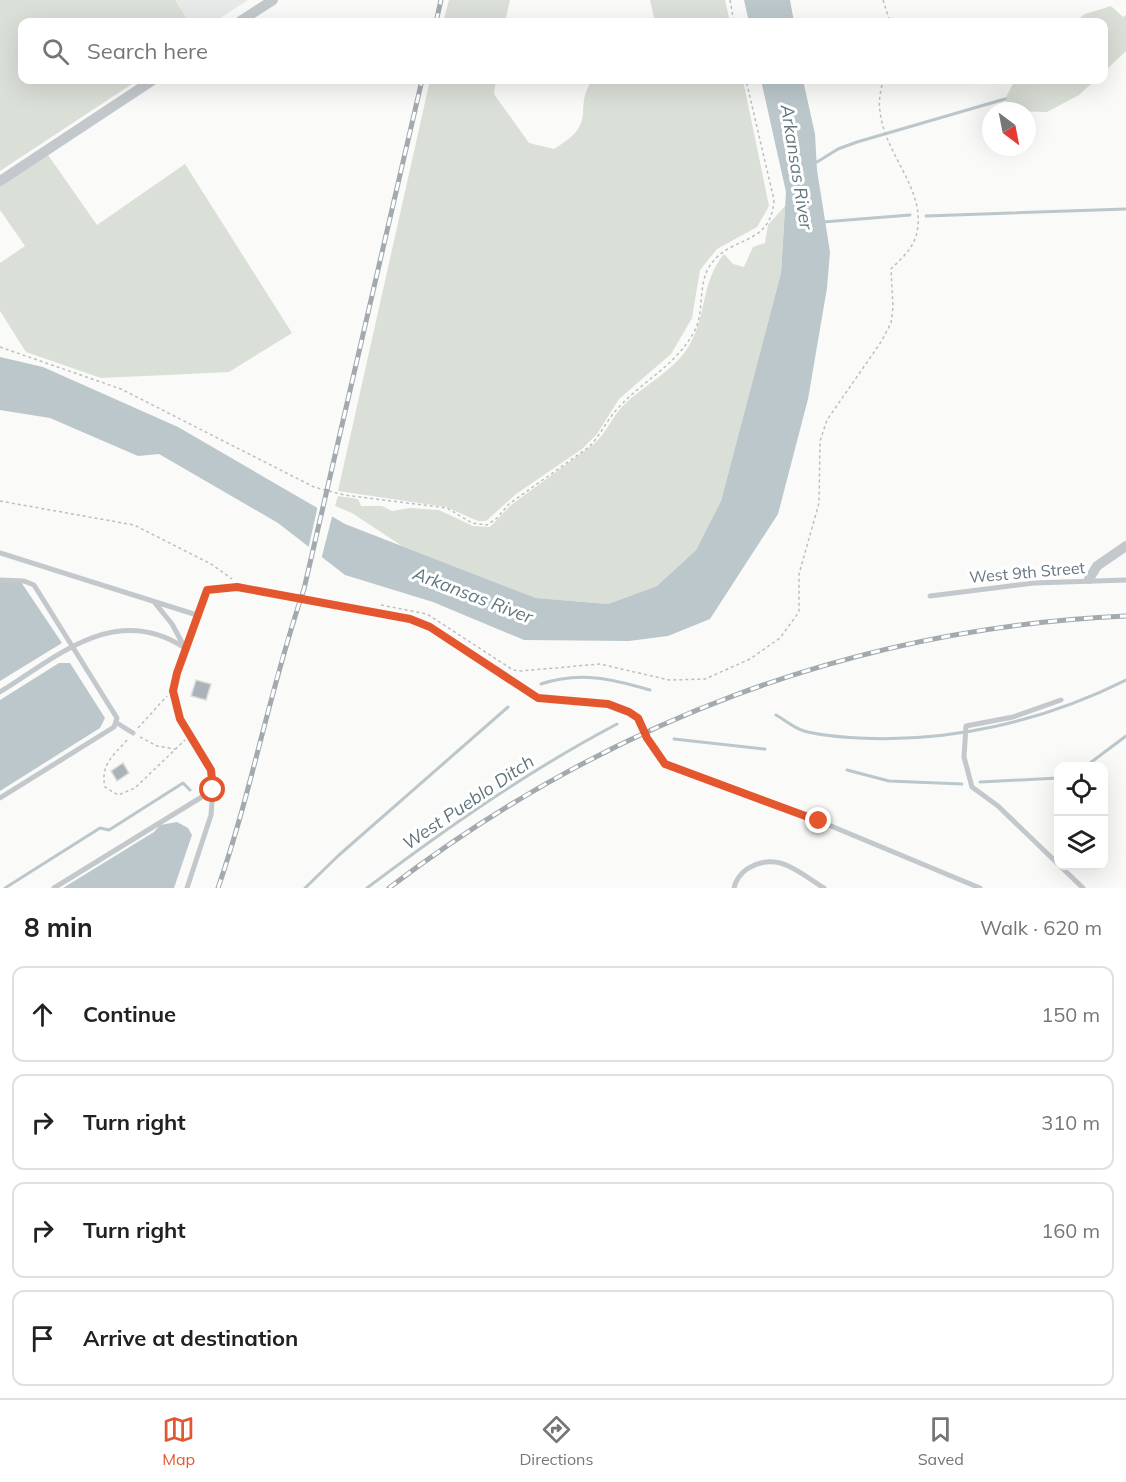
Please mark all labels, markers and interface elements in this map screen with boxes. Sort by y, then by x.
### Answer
search box [18,18,1108,84]
icon: search [39,35,72,68]
text: Search here [87,37,208,65]
water label: Arkansas River [776,102,818,233]
north arrow [982,102,1036,156]
street label: West 9th Street [968,557,1086,587]
water label: Arkansas River [409,561,537,629]
water label: West Pueblo Ditch [398,749,538,855]
map controls [1054,762,1108,870]
button: locate [1054,762,1108,816]
route start [199,776,225,802]
route end [805,807,831,833]
button: layers [1054,816,1108,870]
text: 8 min [24,911,93,944]
text: Walk · 620 m [980,915,1102,940]
icon: ahead [26,998,59,1031]
text: Continue [83,1000,176,1028]
text: 150 m [1041,1002,1100,1027]
icon: right [26,1106,59,1139]
text: Turn right [83,1108,186,1136]
text: 310 m [1041,1110,1100,1135]
icon: right [26,1214,59,1247]
text: Turn right [83,1216,186,1244]
text: 160 m [1041,1218,1100,1243]
icon: arrive [26,1322,59,1355]
text: Arrive at destination [83,1324,298,1352]
tab: Map [162,1413,195,1469]
tab: Directions [519,1413,593,1469]
tab: Saved [918,1413,964,1469]

